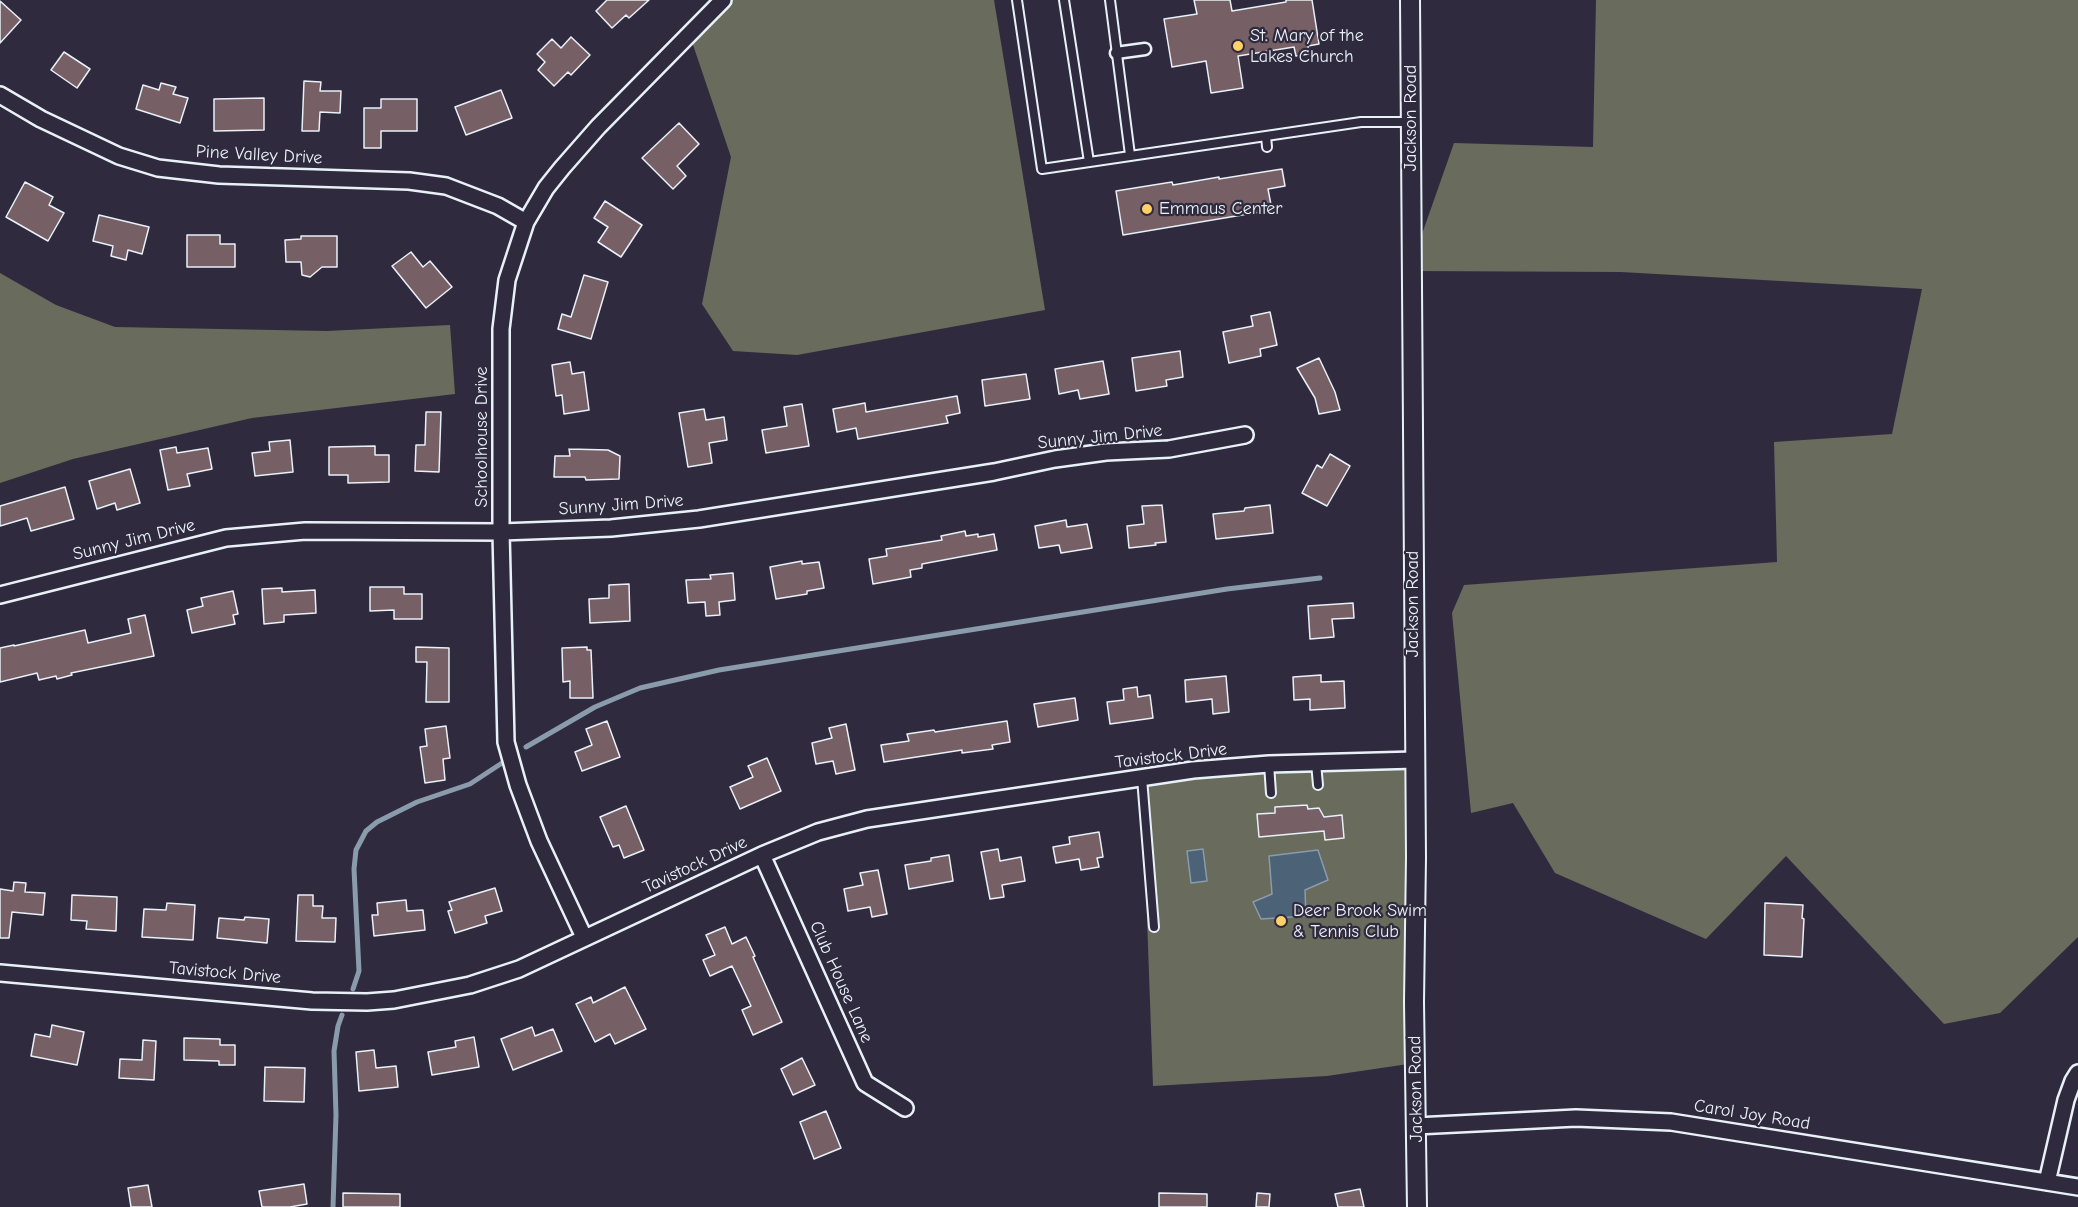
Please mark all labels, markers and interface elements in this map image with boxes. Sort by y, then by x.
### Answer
place label: St. Mary of the Lakes Church [1250,25,1364,68]
marker: St. Mary of the Lakes Church [1231,39,1245,53]
street label: Jackson Road [1400,65,1422,171]
street label: Pine Valley Drive [195,141,323,169]
place label: Emmaus Center [1159,198,1282,220]
marker: Emmaus Center [1140,202,1154,216]
street label: Schoolhouse Drive [471,367,493,507]
street label: Sunny Jim Drive [1037,420,1163,454]
street label: Sunny Jim Drive [558,490,684,520]
street label: Sunny Jim Drive [71,514,197,566]
street label: Jackson Road [1402,551,1424,657]
street label: Tavistock Drive [1114,738,1228,774]
street label: Tavistock Drive [640,831,750,899]
place label: Deer Brook Swim & Tennis Club [1293,900,1427,942]
marker: Deer Brook Swim & Tennis Club [1274,914,1288,928]
street label: Club House Lane [804,918,878,1046]
street label: Tavistock Drive [168,957,282,989]
street label: Jackson Road [1404,1035,1428,1143]
street label: Carol Joy Road [1692,1095,1812,1135]

